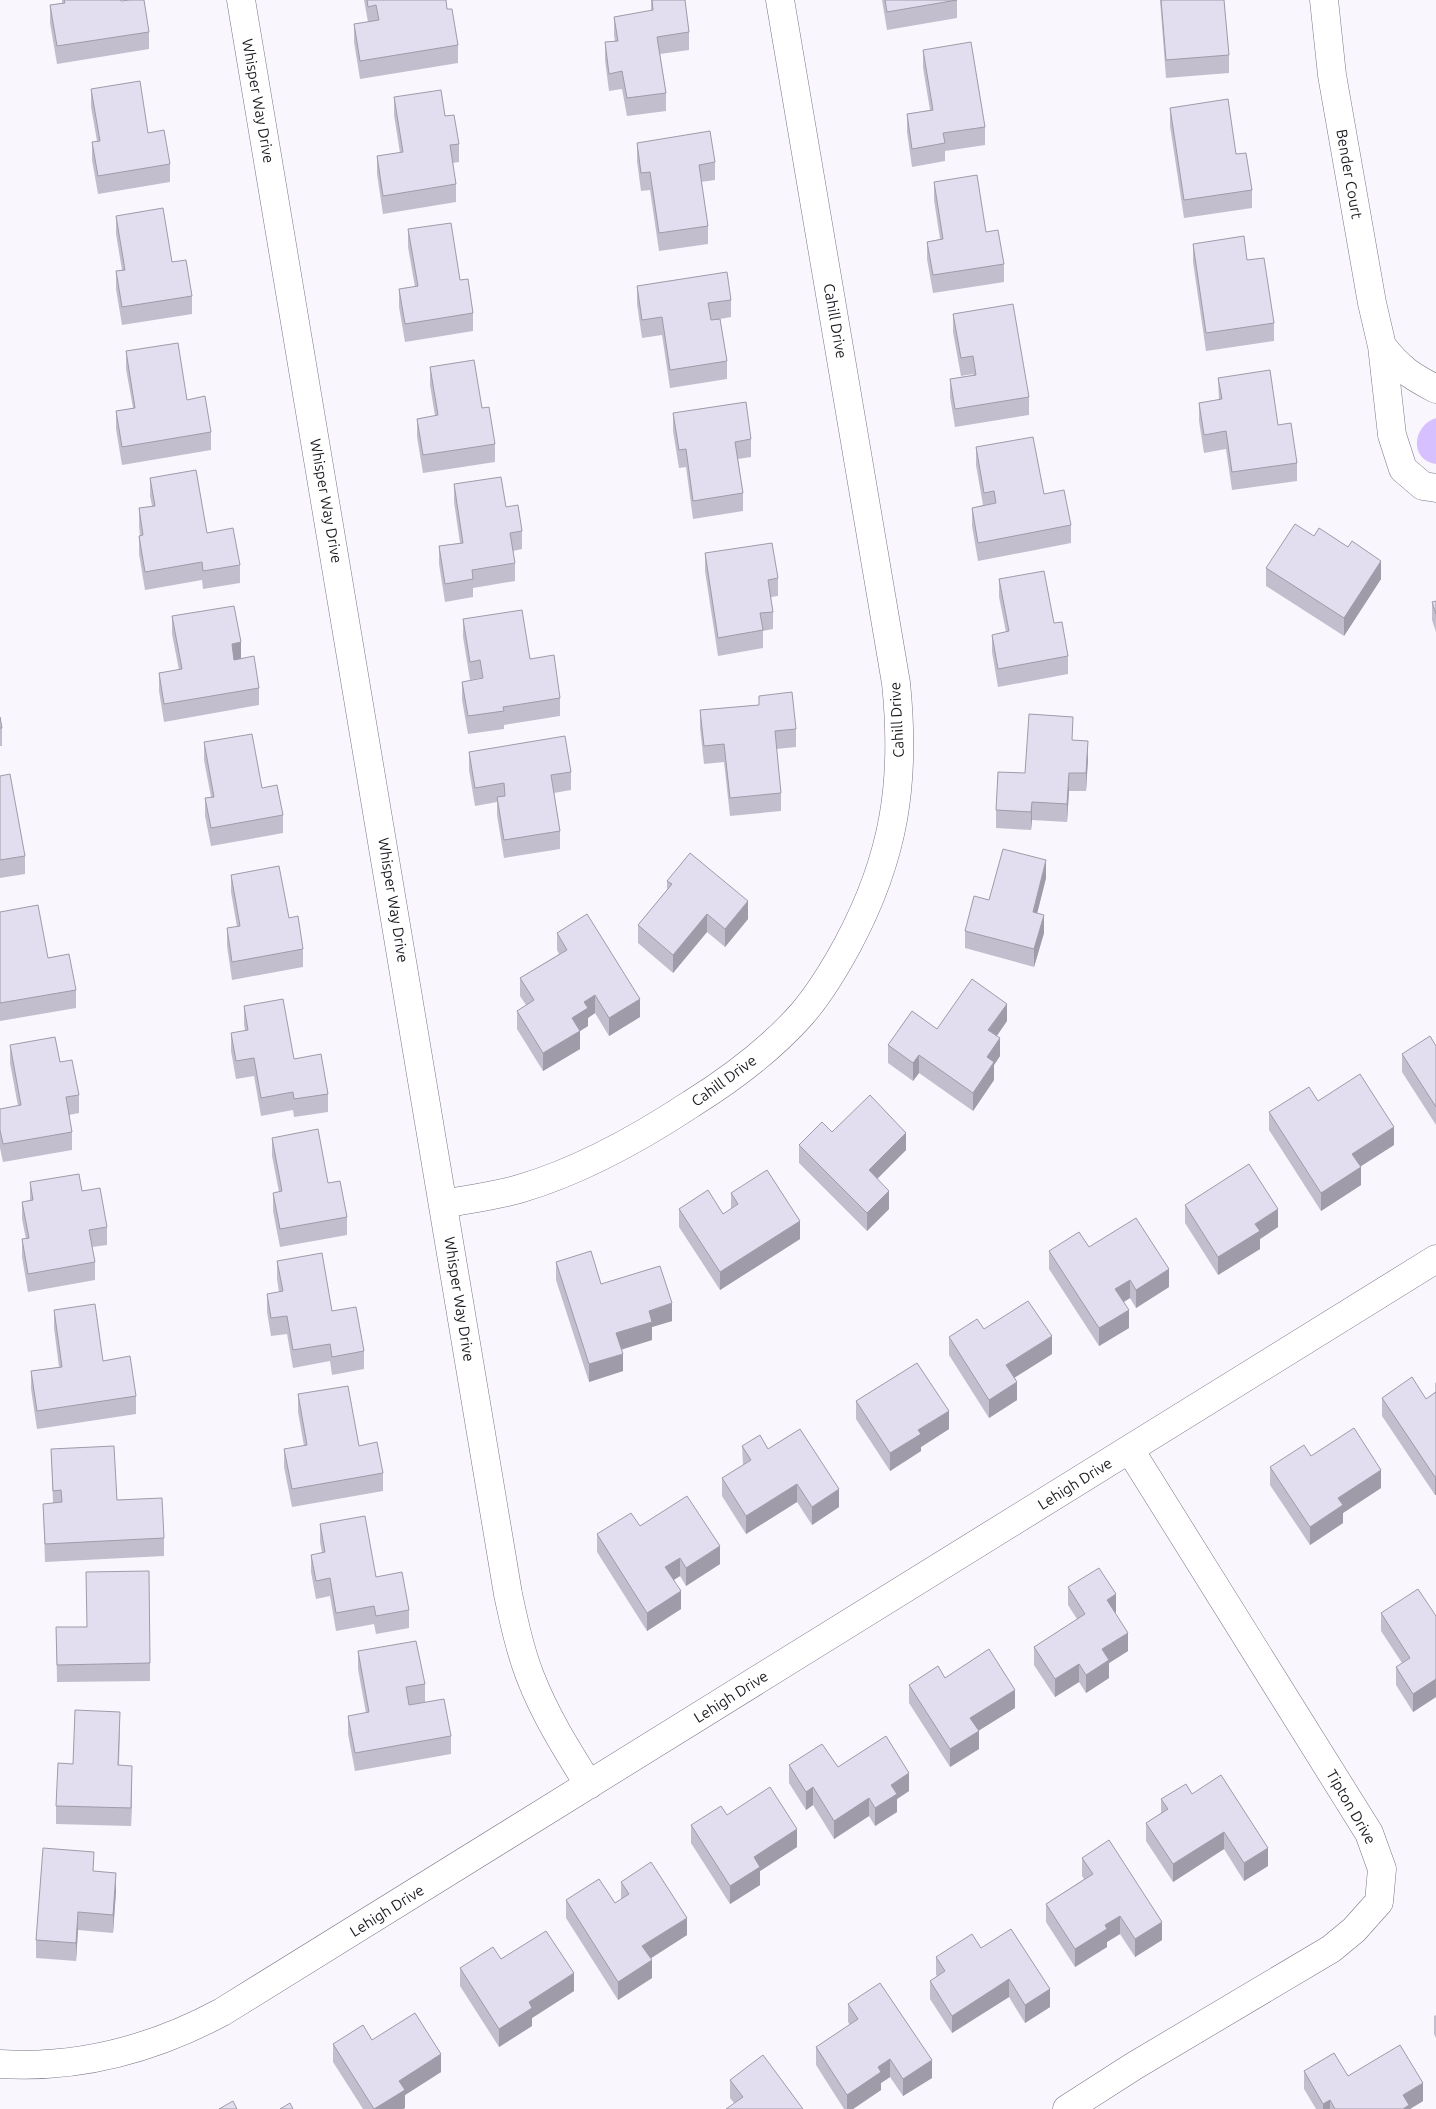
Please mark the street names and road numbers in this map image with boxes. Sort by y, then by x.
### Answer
street label: Whisper Way Drive [239,37,278,165]
street label: Bender Court [1333,128,1366,220]
street label: Cahill Drive [821,282,850,360]
street label: Whisper Way Drive [307,437,346,565]
street label: Cahill Drive [886,682,907,758]
street label: Whisper Way Drive [375,836,412,964]
street label: Cahill Drive [688,1051,759,1110]
street label: Whisper Way Drive [441,1235,478,1363]
street label: Lehigh Drive [1035,1454,1115,1513]
street label: Lehigh Drive [691,1667,771,1726]
street label: Tipton Drive [1323,1766,1380,1847]
street label: Lehigh Drive [347,1881,427,1940]

